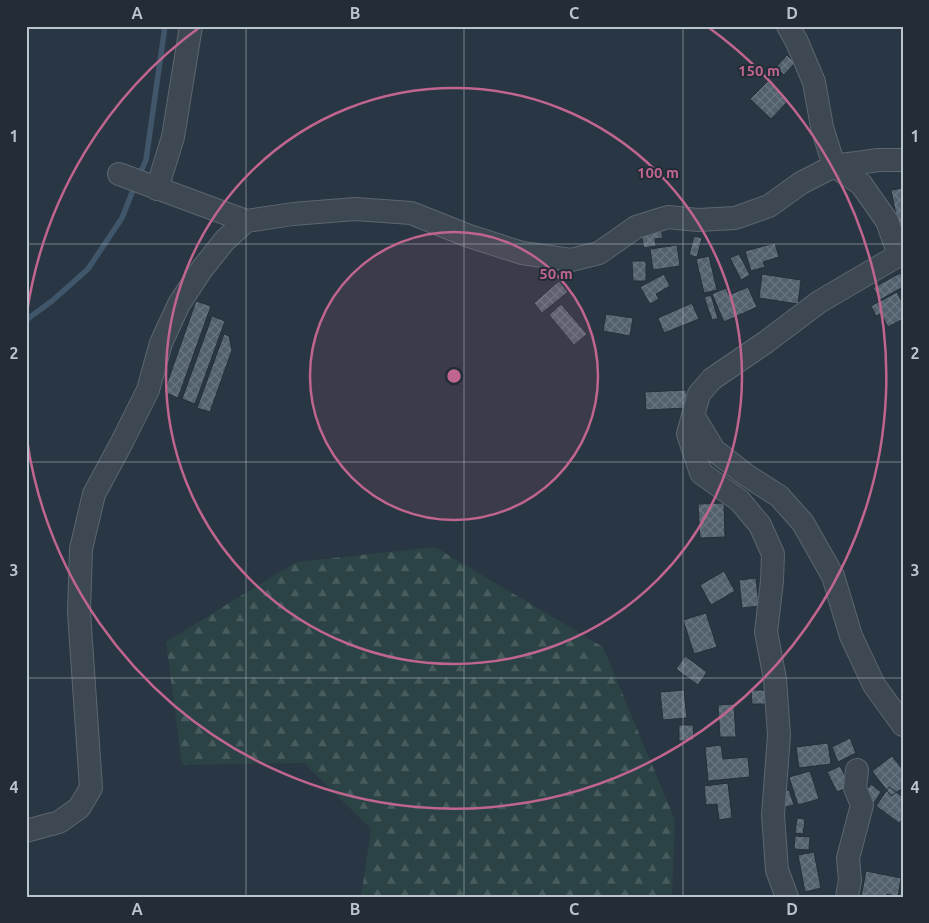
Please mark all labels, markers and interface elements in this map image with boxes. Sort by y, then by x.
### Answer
text: A [131,4,143,22]
text: B [350,4,360,22]
text: C [569,4,579,22]
text: D [786,4,798,22]
text: 150 m [738,62,780,79]
text: 1 [9,127,19,145]
text: 1 [910,127,920,145]
text: 100 m [637,164,679,181]
text: 50 m [539,265,573,282]
text: 2 [9,344,19,362]
text: 2 [910,344,920,362]
centre of rings [445,367,463,385]
text: 3 [9,561,19,579]
text: 3 [910,561,920,579]
text: 4 [9,778,19,796]
text: 4 [910,778,920,796]
text: A [131,900,143,918]
text: B [350,900,360,918]
text: C [569,900,579,918]
text: D [786,900,798,918]

